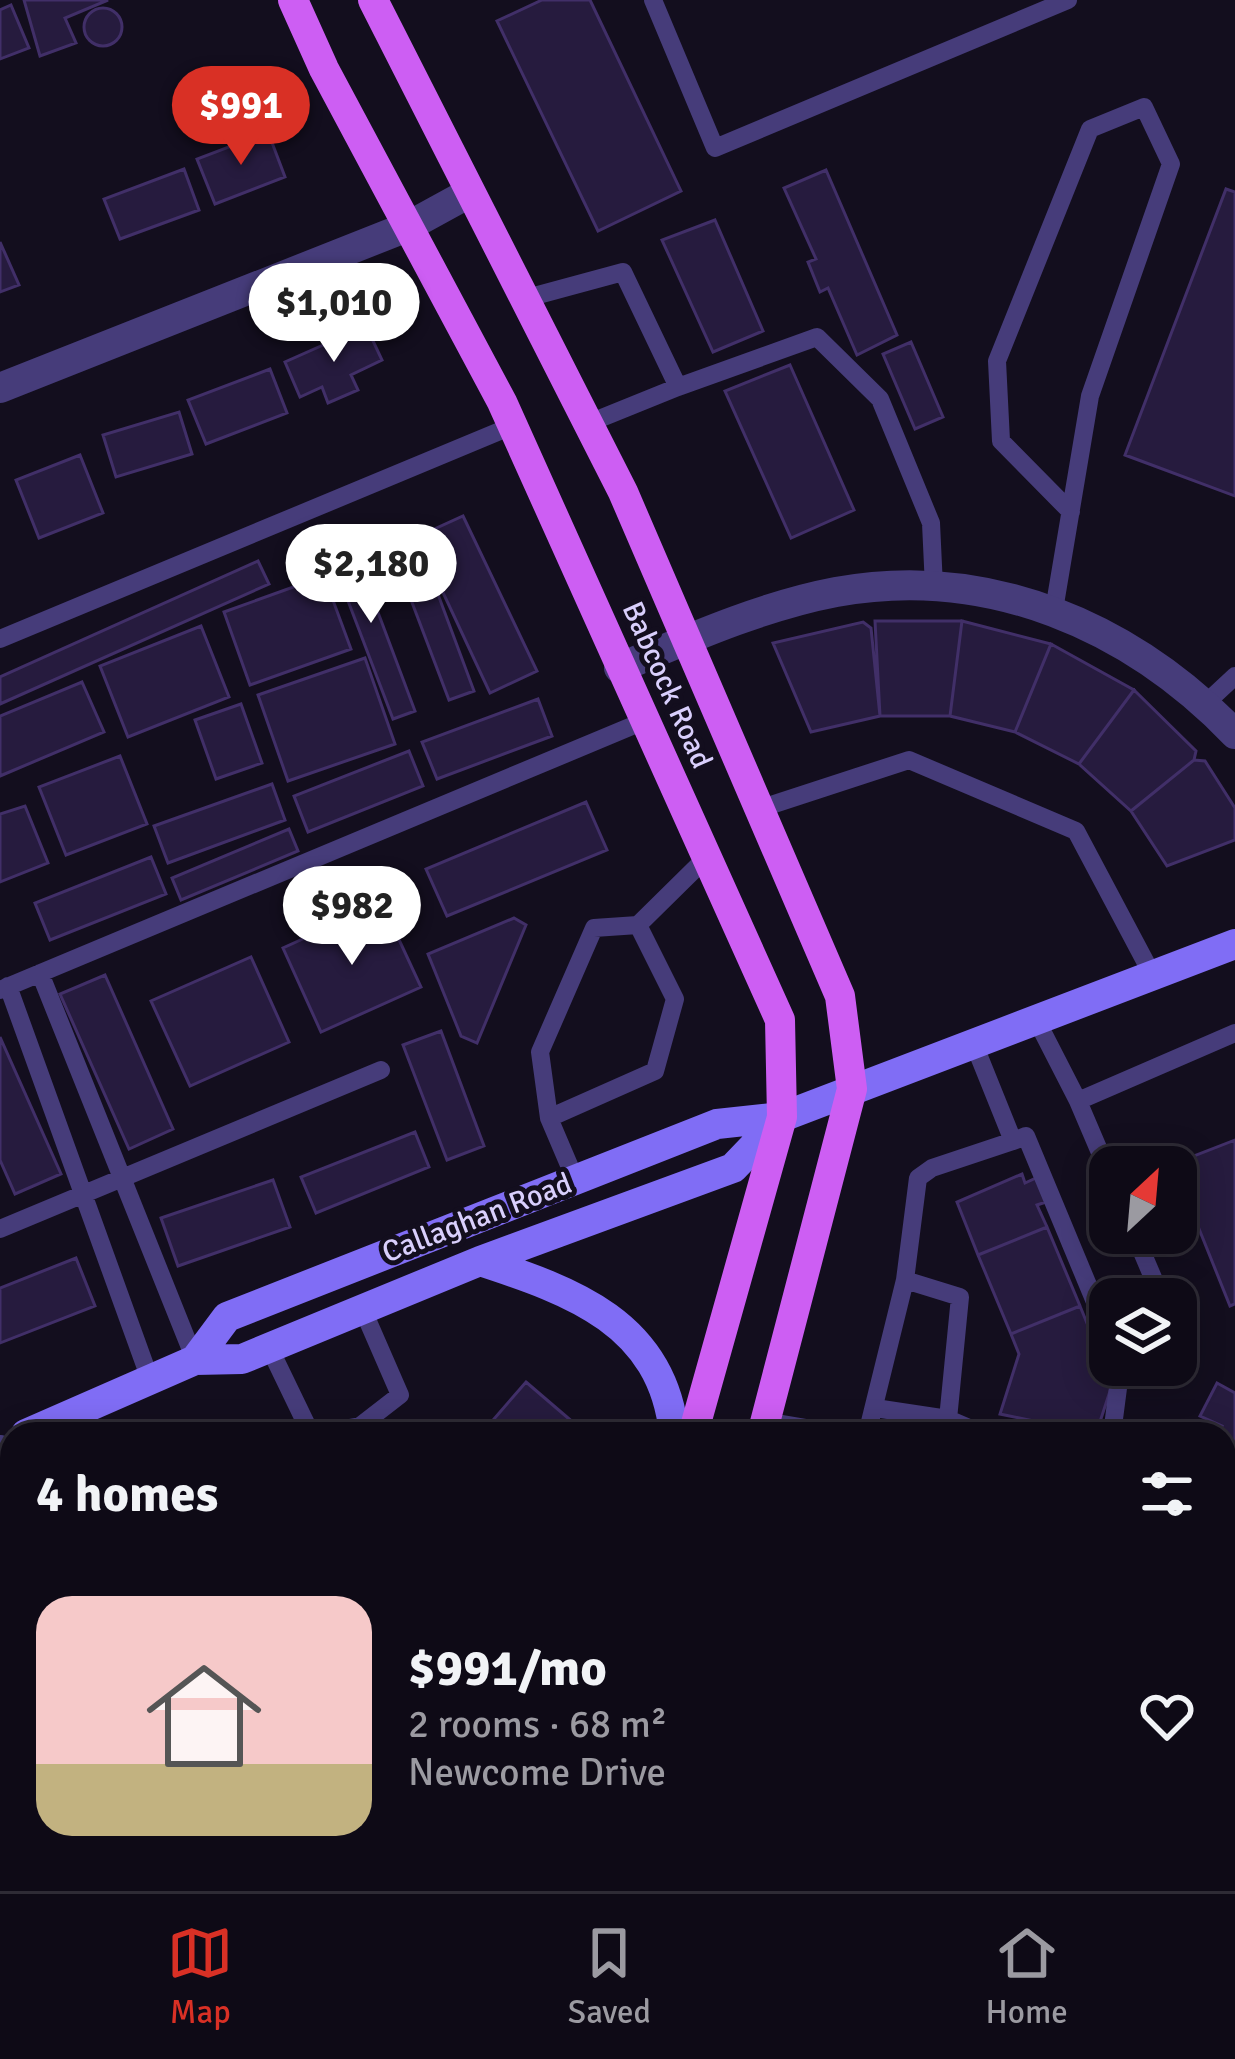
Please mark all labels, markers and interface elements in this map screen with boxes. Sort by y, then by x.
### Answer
pin: $991 [170,66,312,168]
text: $991 [199,81,283,129]
pin: $1,010 [236,263,432,365]
text: $1,010 [276,278,392,326]
pin: $2,180 [273,524,469,626]
text: $2,180 [313,539,429,587]
street label: Babcock Road [614,596,720,774]
pin: $982 [281,866,423,968]
text: $982 [310,881,394,929]
north arrow [1089,1146,1197,1254]
map controls [1089,1146,1197,1386]
street label: Callaghan Road [377,1165,577,1271]
button: layers [1089,1278,1197,1386]
icon: filters [1134,1461,1200,1527]
text: 4 homes [36,1463,218,1526]
text: $991/mo [408,1637,607,1700]
icon: home [132,1644,276,1788]
icon: heart [1134,1683,1200,1749]
text: 2 rooms · 68 m² [408,1700,667,1748]
text: Newcome Drive [408,1748,666,1796]
tab: Map [167,1920,233,2033]
tab: Saved [568,1920,651,2033]
tab: Home [985,1920,1068,2033]

